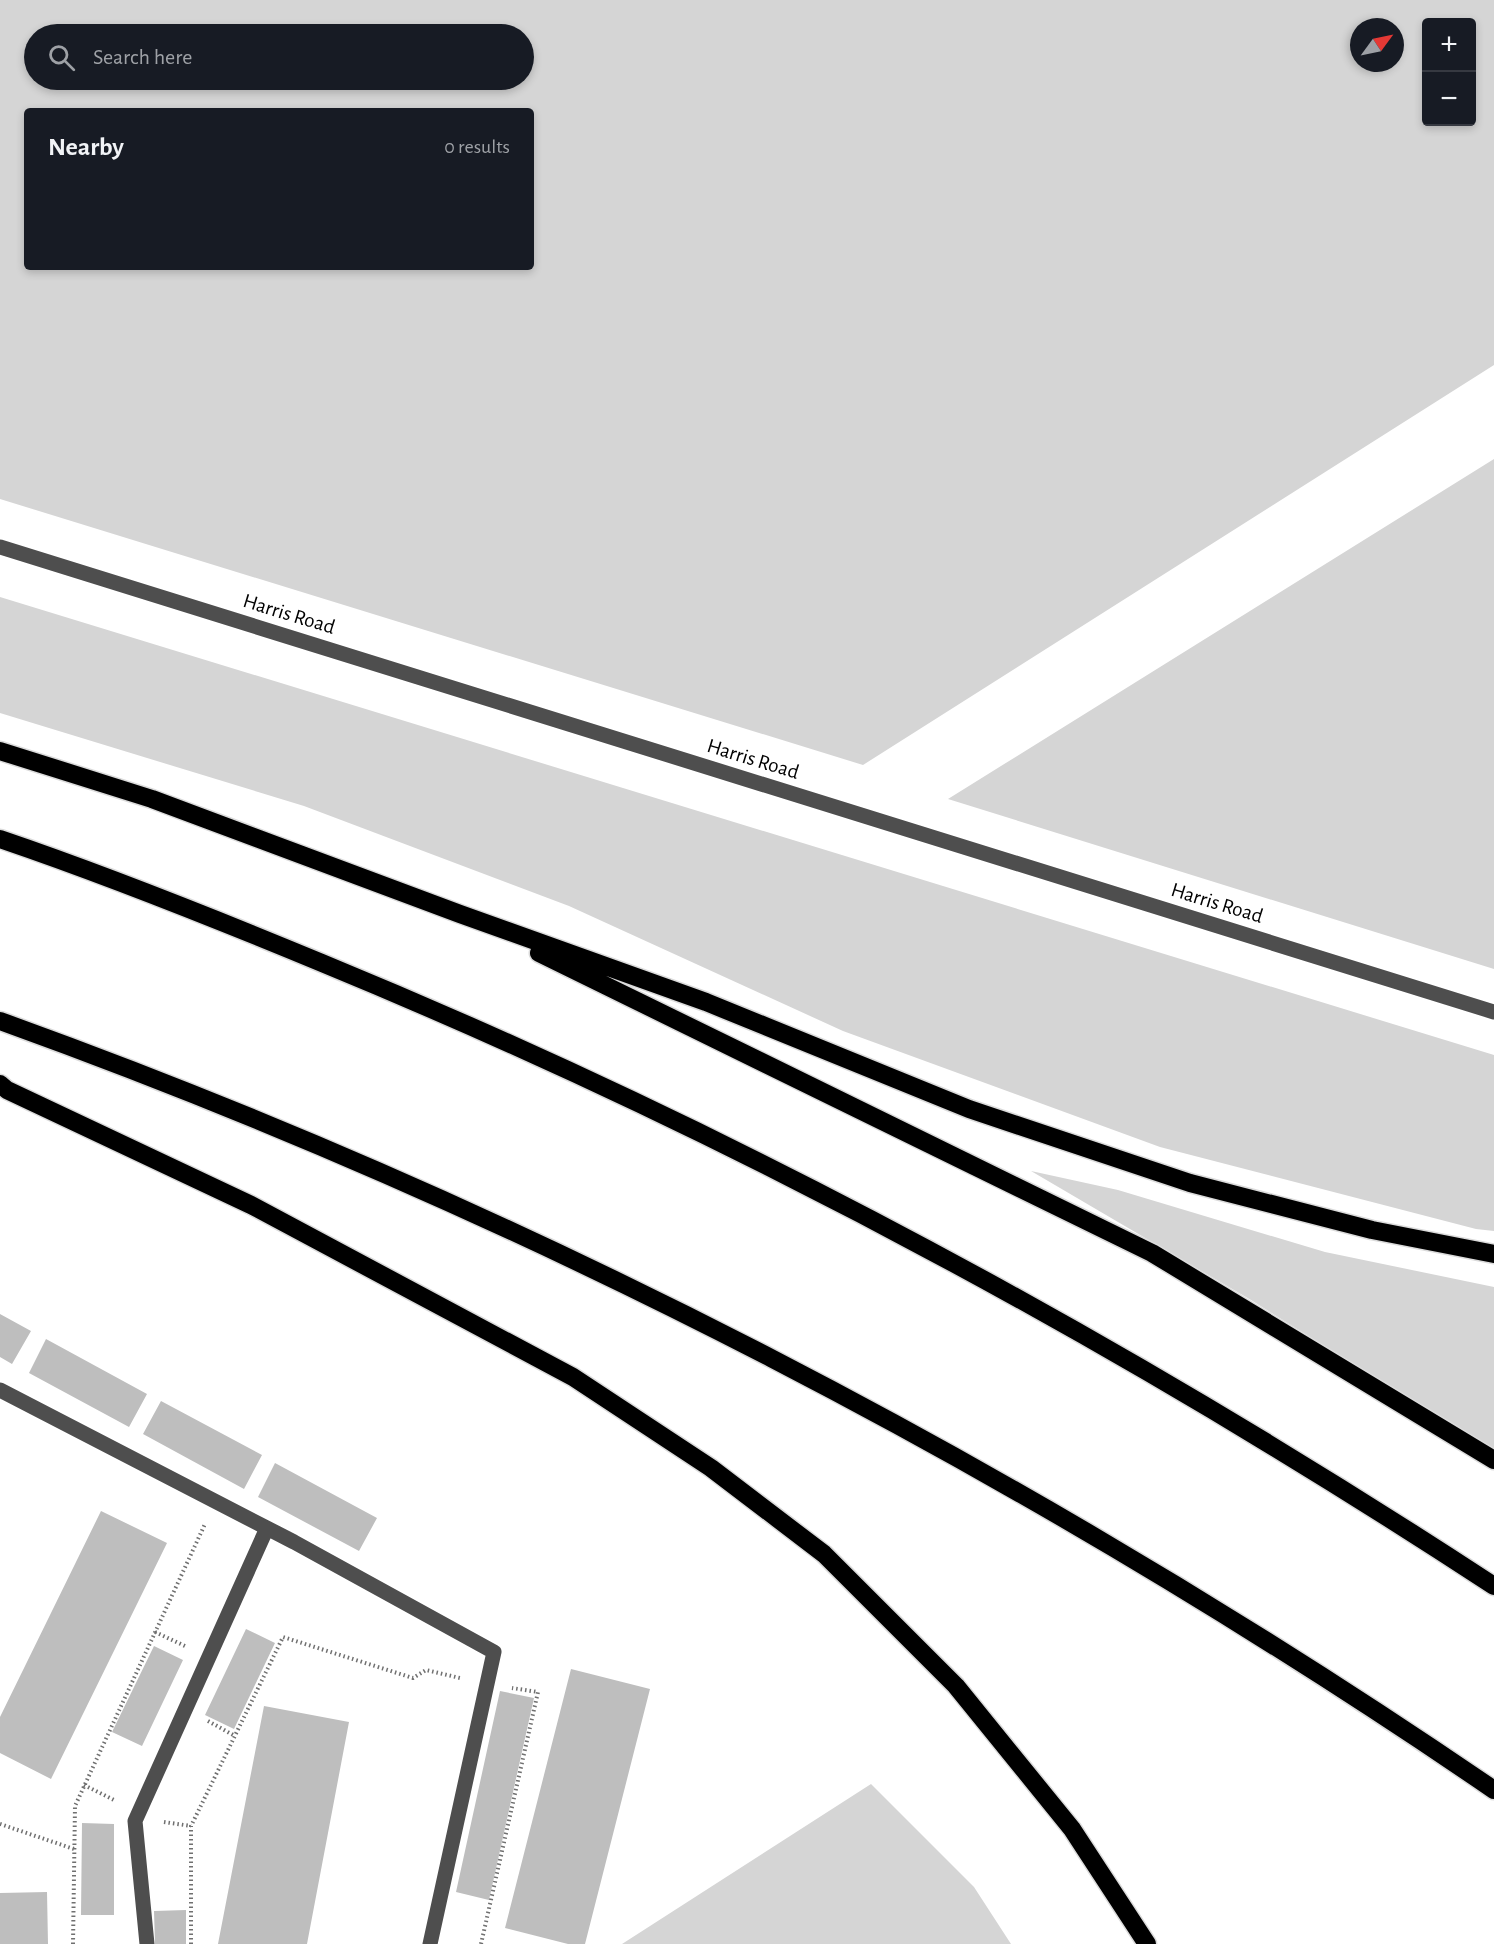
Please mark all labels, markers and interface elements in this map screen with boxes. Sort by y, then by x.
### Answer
north arrow [1350,18,1404,72]
map controls [1422,18,1476,126]
button: + [1422,18,1476,72]
search box [24,24,534,90]
icon: search [45,41,78,74]
text: Search here [93,46,192,68]
button: − [1422,72,1476,126]
text: Nearby [48,134,124,160]
text: 0 results [444,137,510,157]
street label: Harris Road [240,590,338,638]
street label: Harris Road [704,735,802,783]
street label: Harris Road [1168,879,1266,927]

